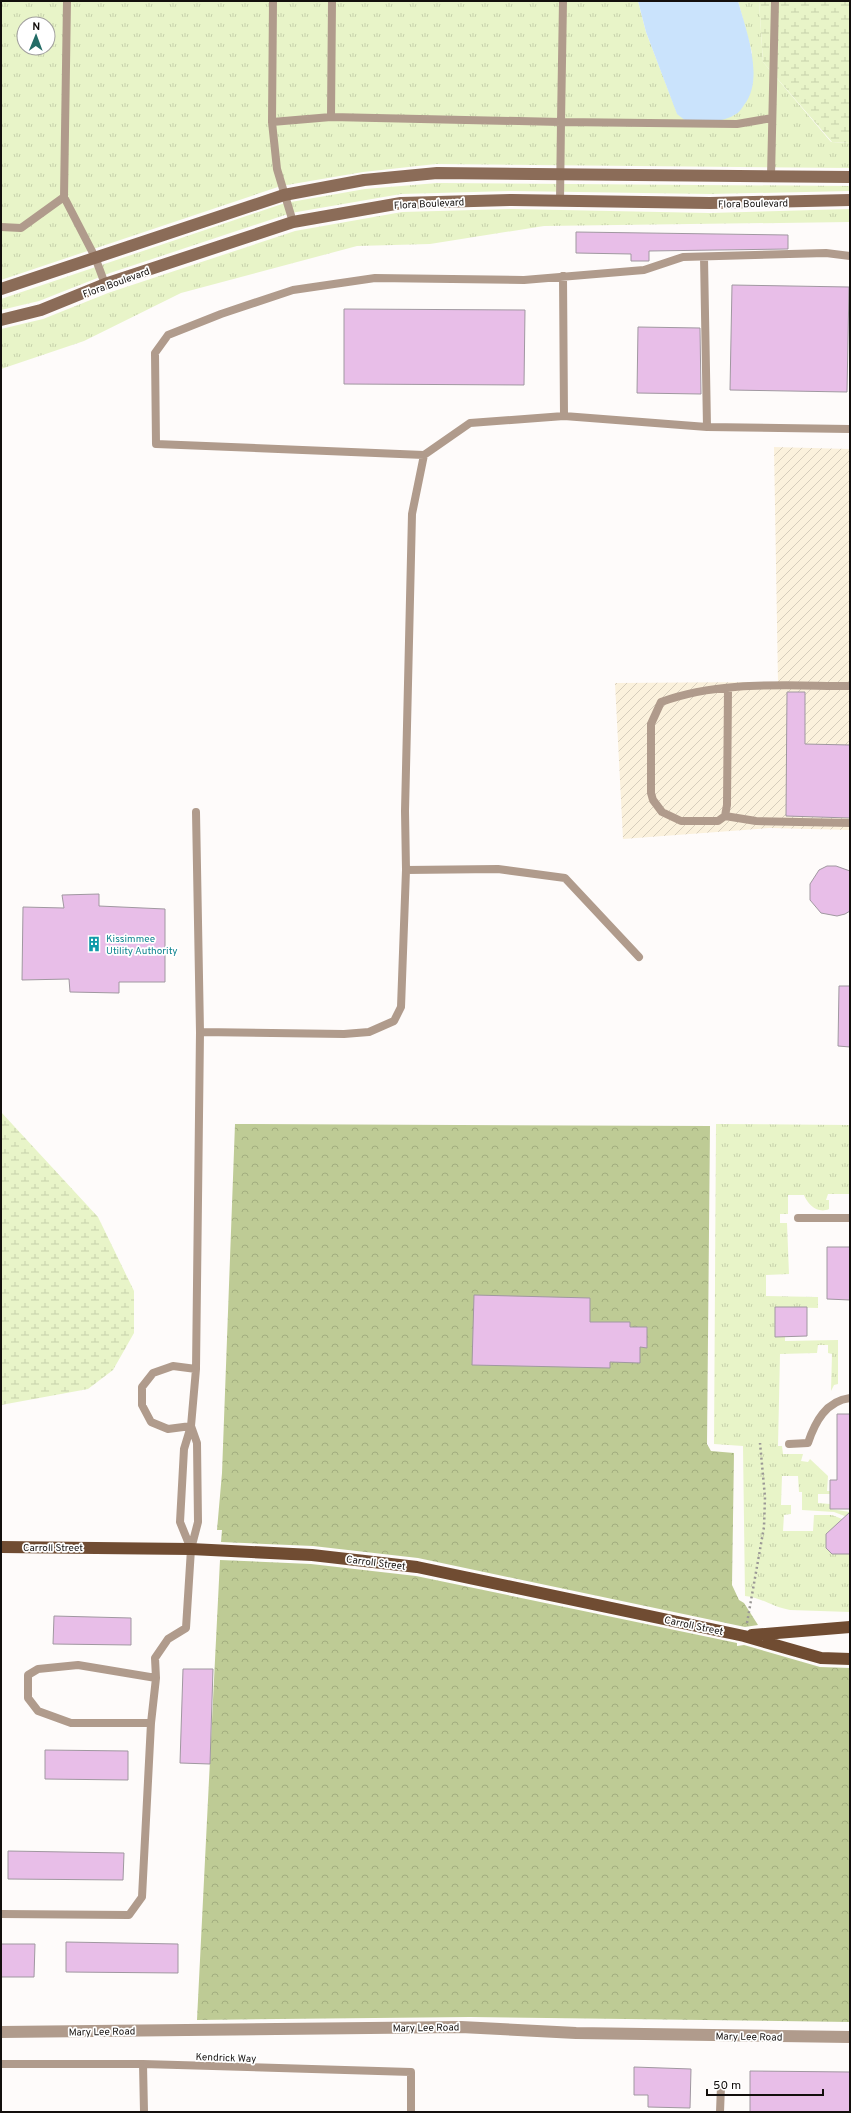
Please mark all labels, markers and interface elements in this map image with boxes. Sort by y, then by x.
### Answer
north arrow [16,16,56,56]
text: N [32,20,40,34]
street label: Flora Boulevard [394,196,465,213]
street label: Flora Boulevard [718,197,788,212]
street label: Flora Boulevard [81,265,152,302]
place label: Kissimmee Utility Authority [106,933,178,958]
building icon: Kissimmee Utility Authority [85,935,103,953]
street label: Carroll Street [23,1542,83,1555]
street label: Carroll Street [345,1553,407,1574]
street label: Carroll Street [663,1614,725,1639]
street label: Mary Lee Road [393,2021,460,2036]
street label: Mary Lee Road [69,2025,136,2040]
street label: Mary Lee Road [715,2030,782,2045]
street label: Kendrick Way [195,2051,257,2066]
scale bar [707,2071,823,2097]
text: 50 m [713,2078,741,2094]

